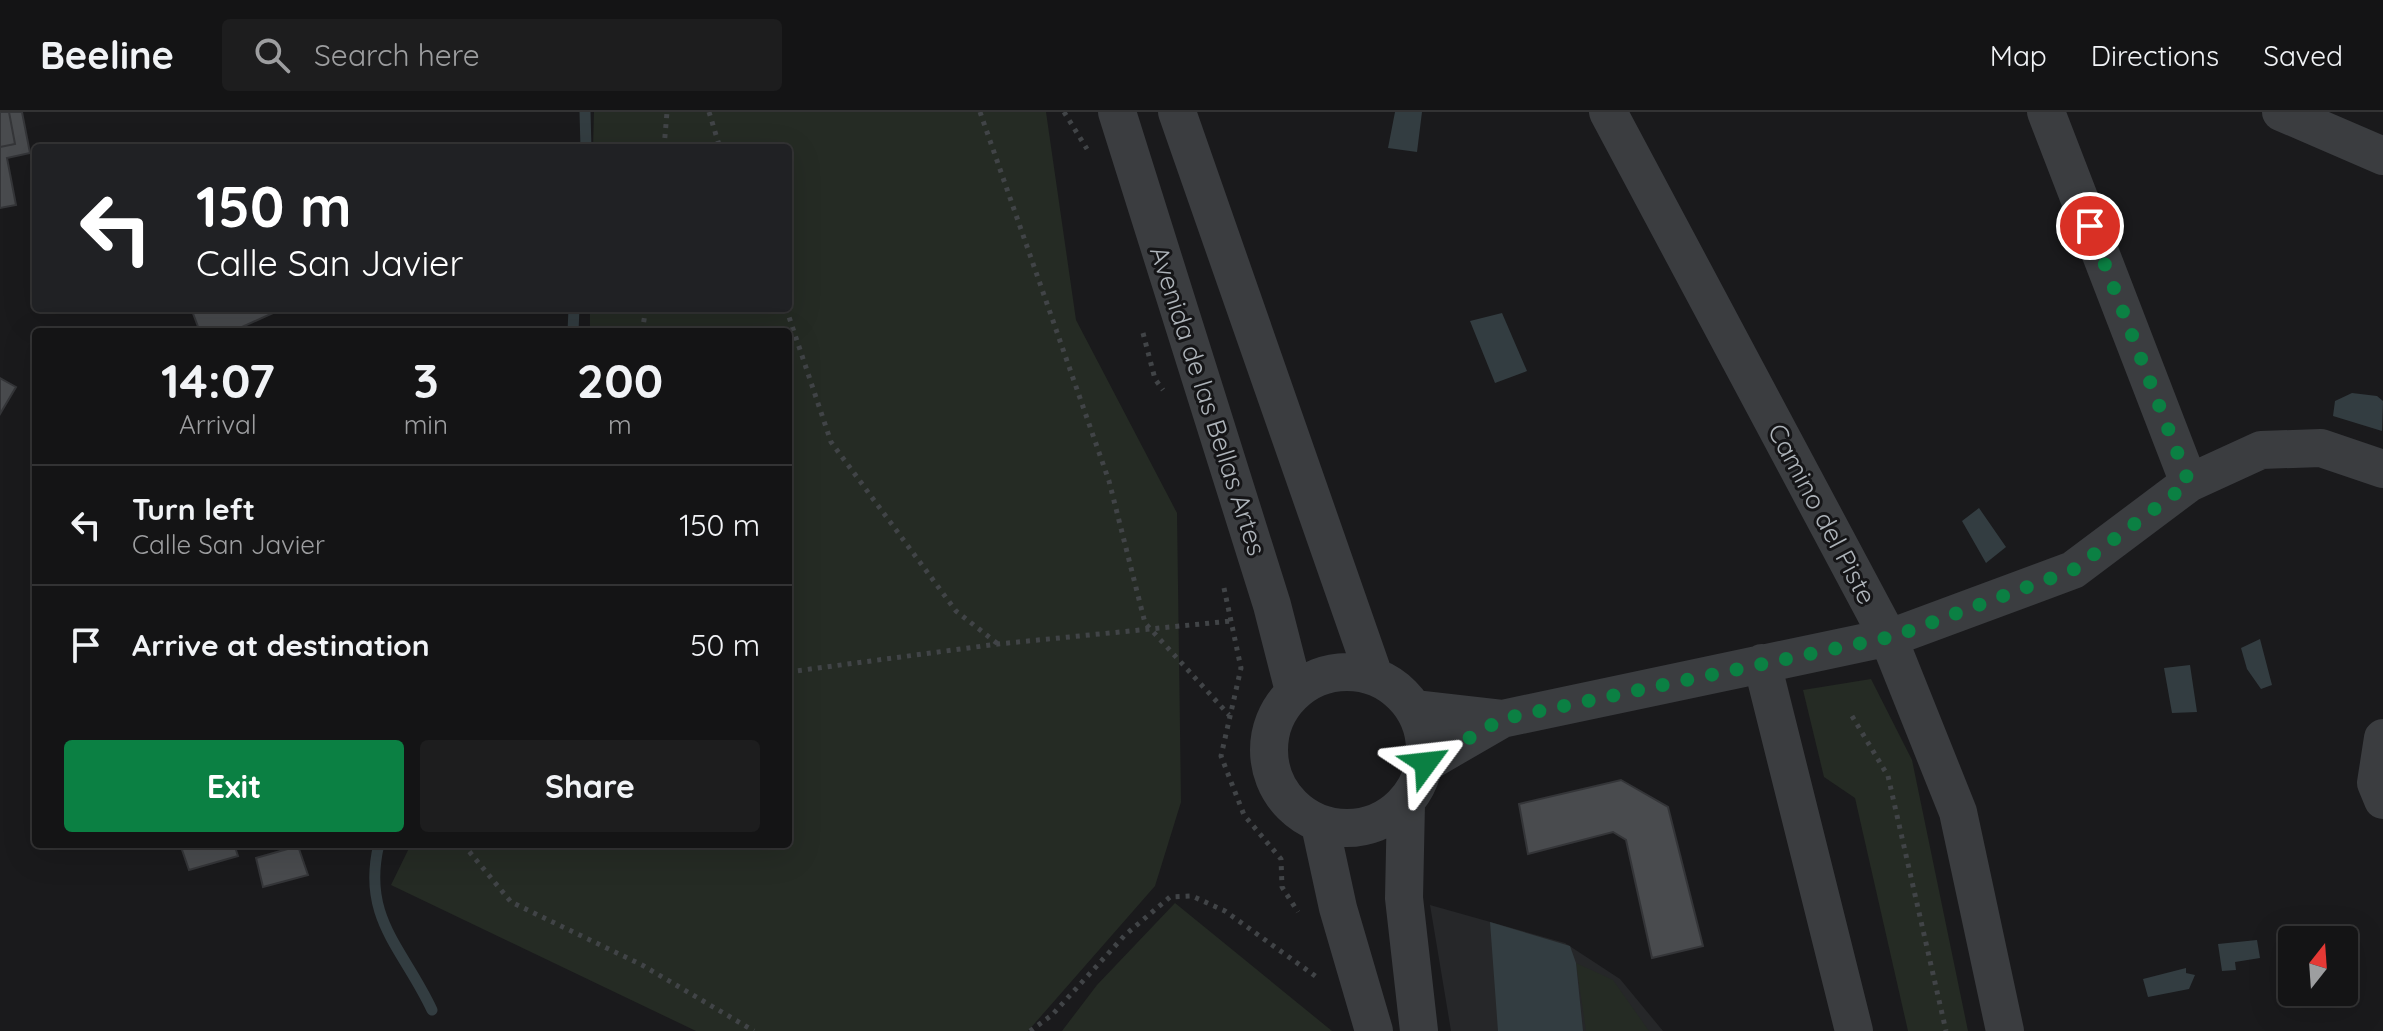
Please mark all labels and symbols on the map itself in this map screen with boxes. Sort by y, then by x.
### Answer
pin [2056,192,2124,260]
street label: Avenida de las Bellas Artes [1143,242,1274,560]
street label: Camino del Piste [1761,418,1884,610]
position arrow [1384,721,1468,805]
north arrow [2278,926,2358,1006]

